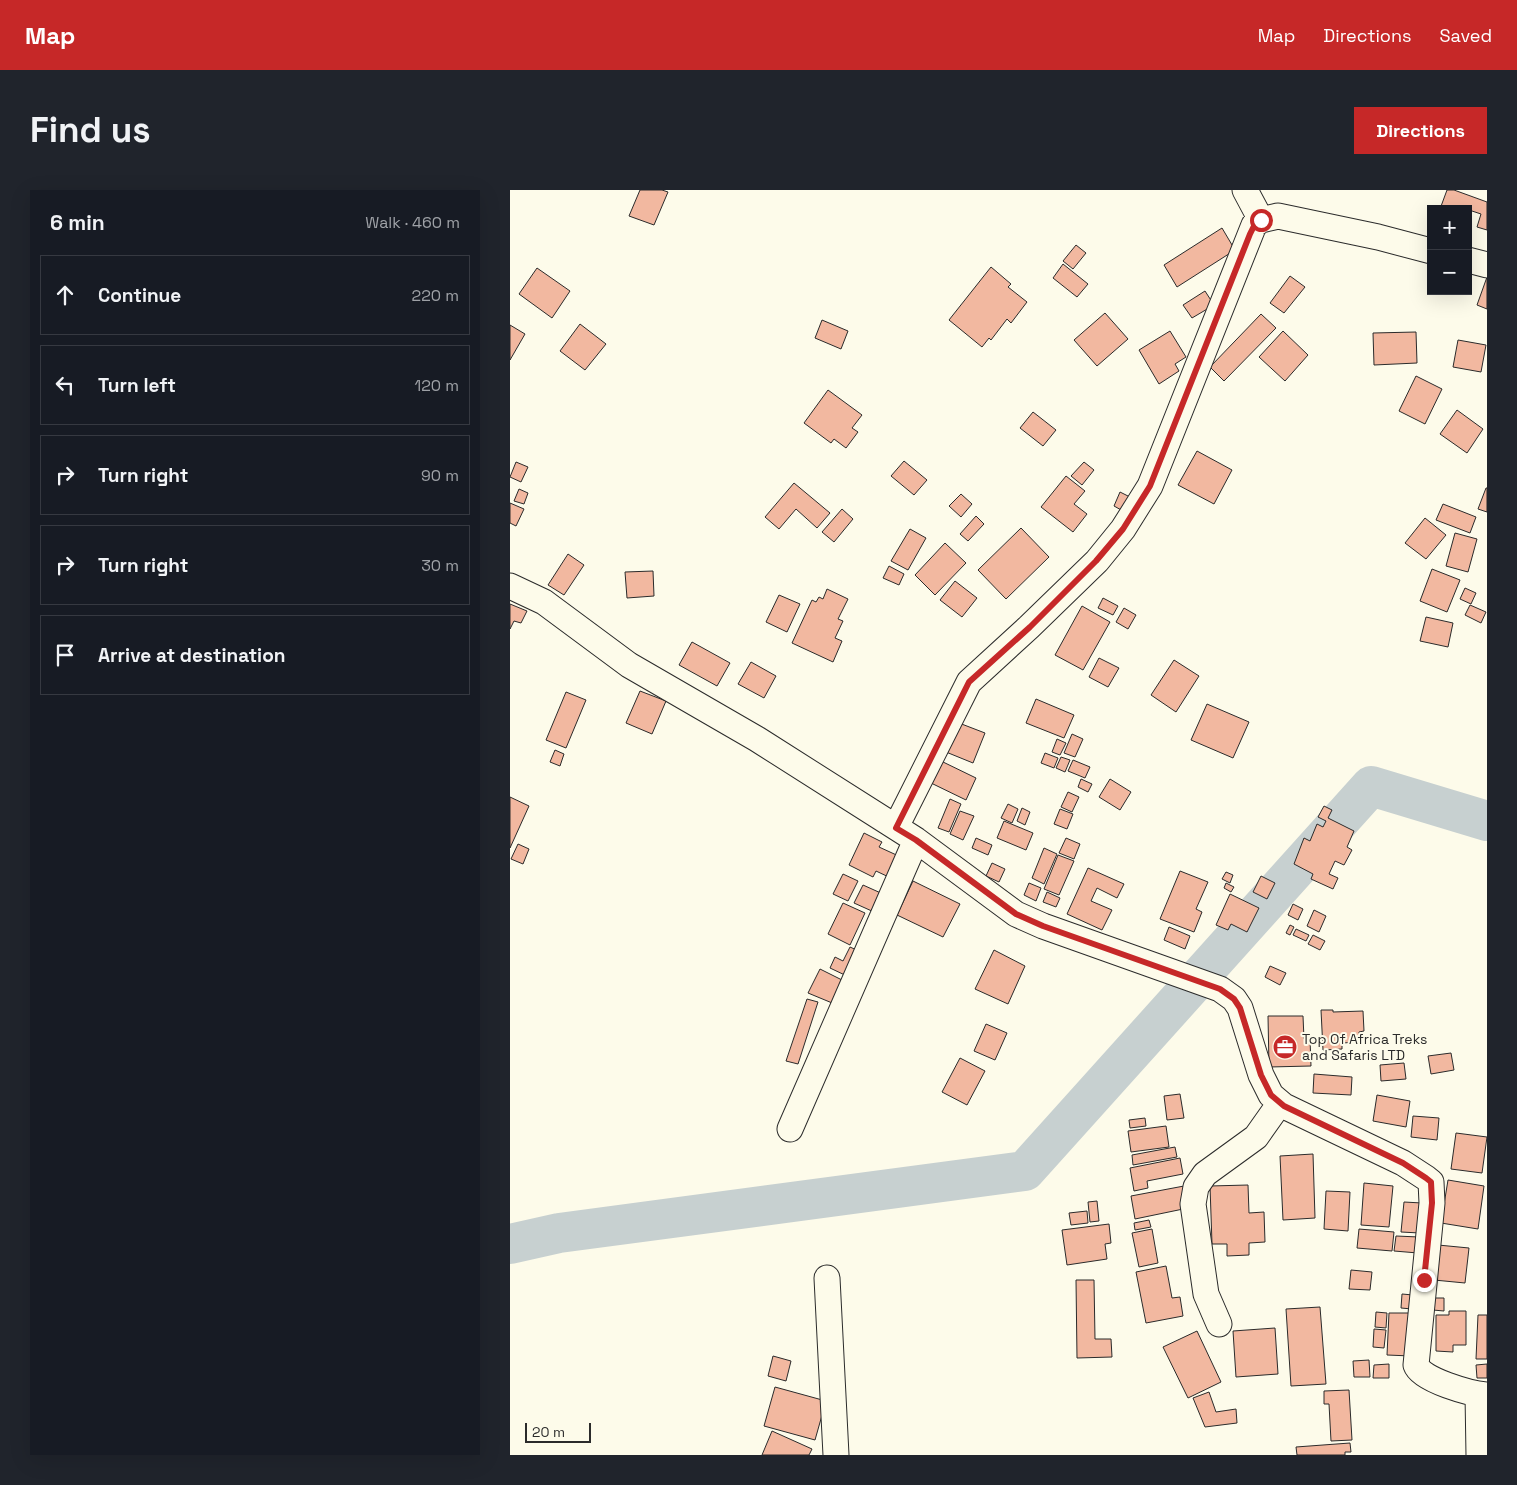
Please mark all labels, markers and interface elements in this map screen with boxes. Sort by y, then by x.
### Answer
text: Map [25,20,75,51]
text: Map [1258,24,1295,47]
text: Directions [1323,24,1412,47]
text: Saved [1440,24,1492,47]
button: Directions [1354,107,1487,154]
text: Find us [30,108,151,152]
map controls [1427,205,1472,295]
button: + [1427,205,1472,250]
text: 6 min [50,209,105,236]
route start [1250,209,1273,232]
text: Walk · 460 m [365,212,460,233]
button: − [1427,250,1472,295]
icon: ahead [51,281,79,309]
text: Continue [98,283,181,308]
text: 220 m [412,285,459,306]
icon: left [51,371,79,399]
text: Turn left [98,373,176,398]
text: 120 m [415,375,459,396]
icon: right [51,461,79,489]
text: Turn right [98,463,188,488]
text: 90 m [421,465,459,486]
icon: right [51,551,79,579]
text: Turn right [98,553,188,578]
text: 30 m [421,555,459,576]
icon: arrive [51,641,79,669]
text: Arrive at destination [98,643,286,668]
place label: Top Of Africa Treks and Safaris LTD [1302,1030,1427,1064]
office icon: Top Of Africa Treks and Safaris LTD [1272,1034,1298,1060]
route end [1413,1269,1436,1292]
scale bar [525,1420,591,1443]
text: 20 m [532,1423,565,1441]

